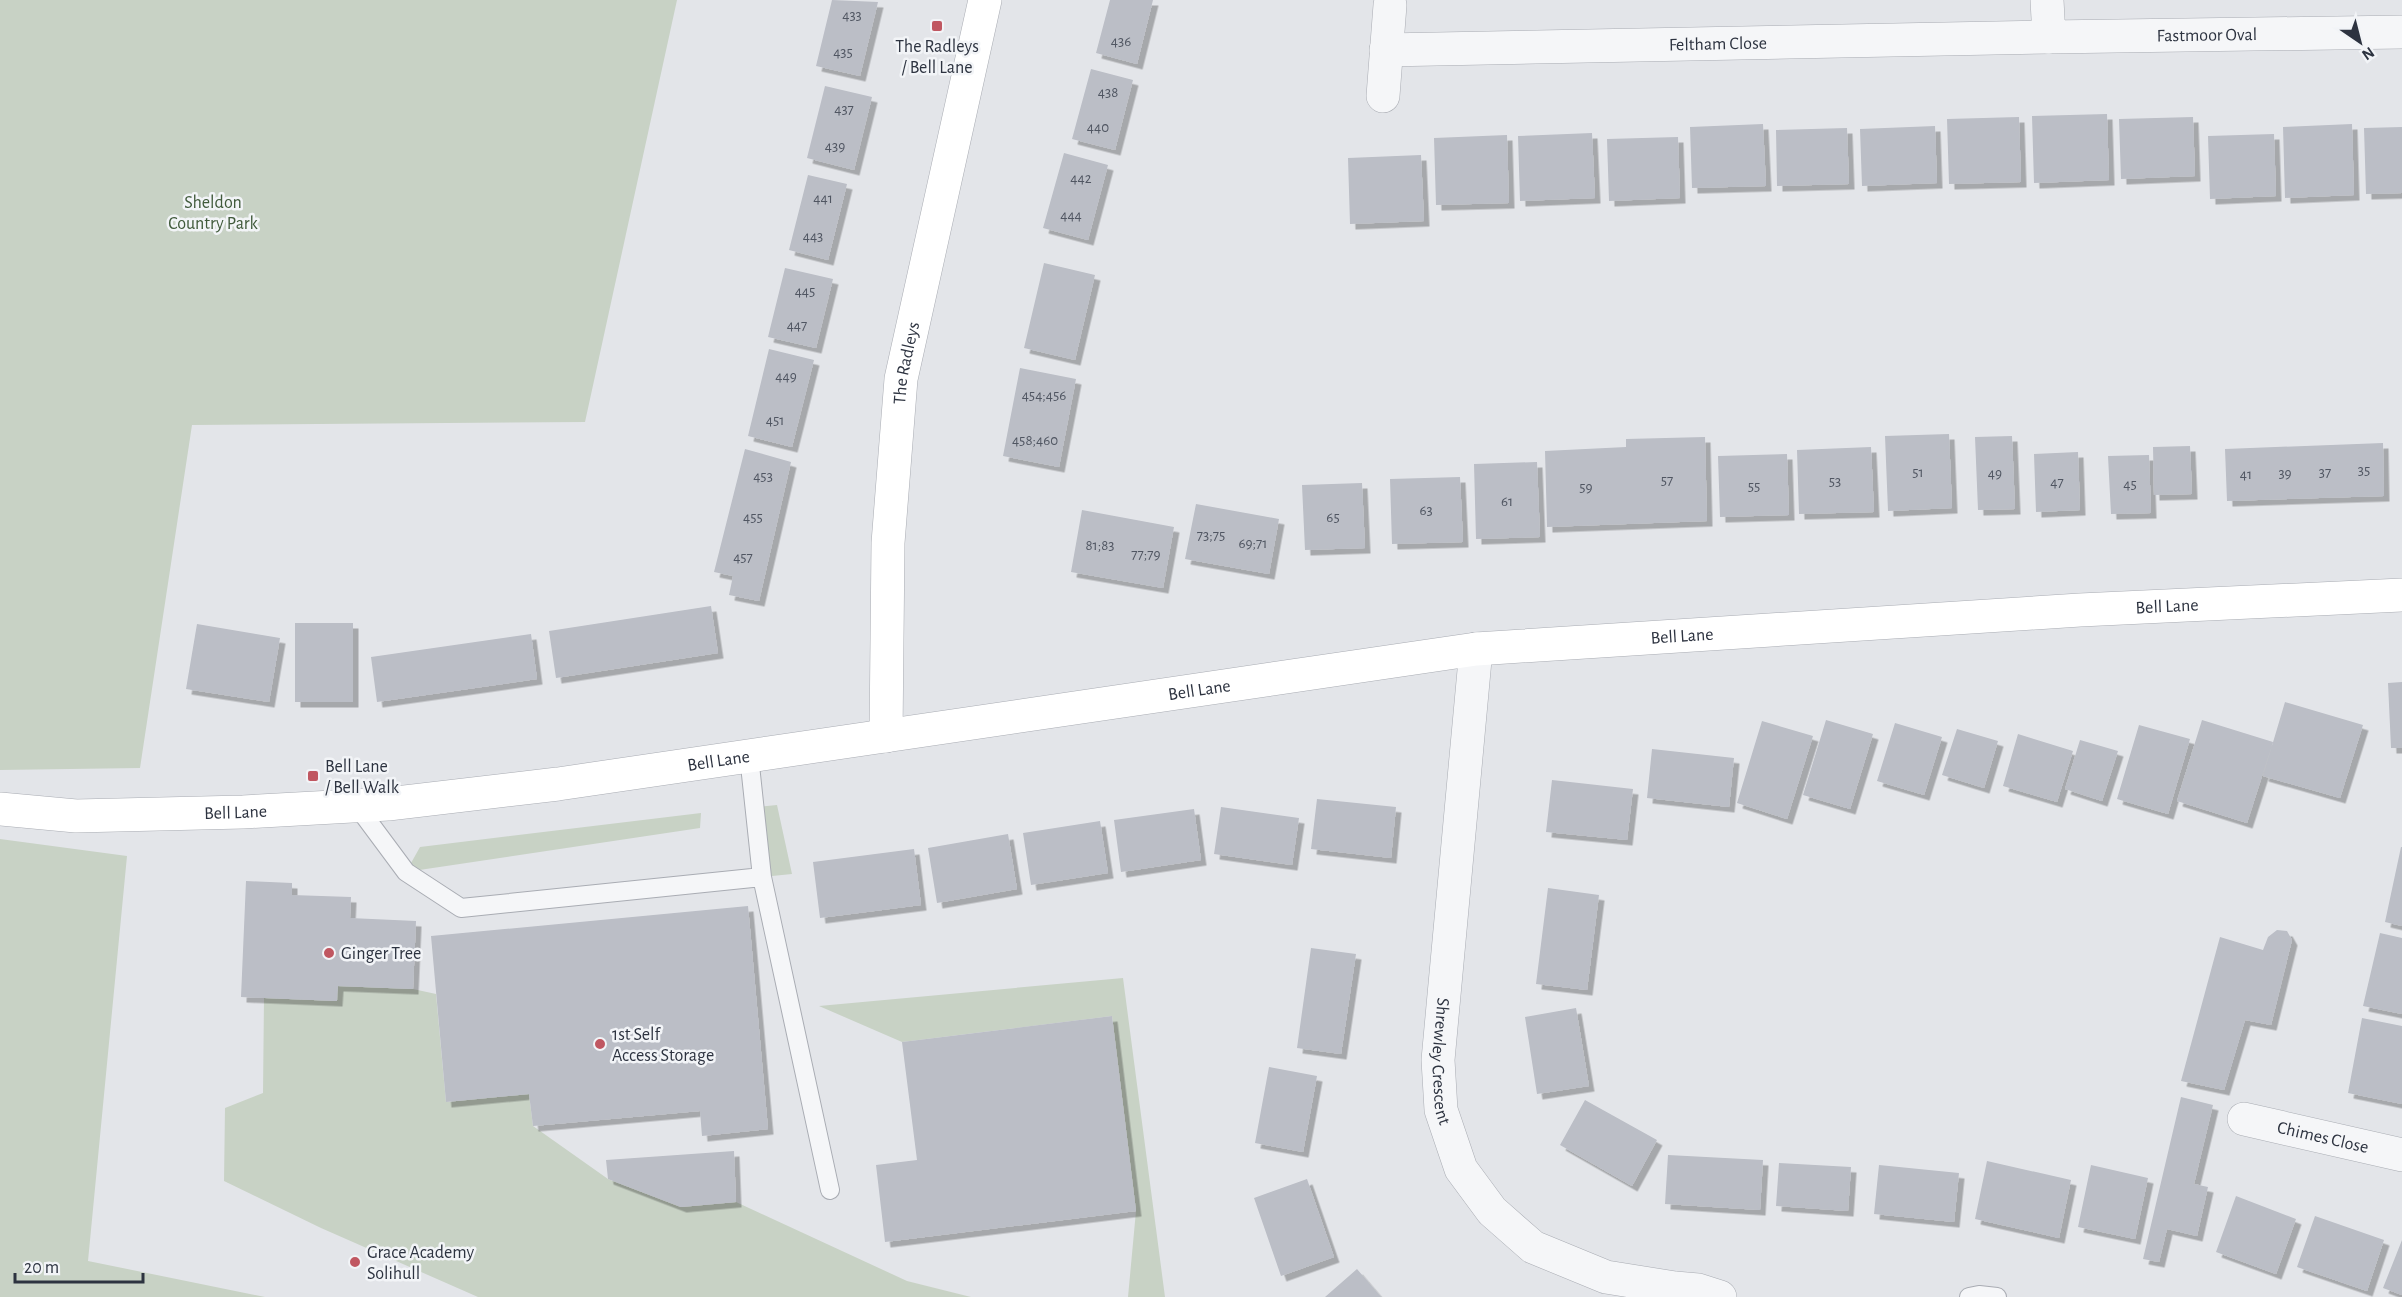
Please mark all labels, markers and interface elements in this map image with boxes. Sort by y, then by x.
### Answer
house number: 433 [842,8,862,23]
north arrow [2330,12,2390,72]
marker: The Radleys / Bell Lane [930,19,944,33]
street label: Fastmoor Oval [2157,26,2257,45]
house number: 436 [1111,34,1131,49]
street label: Feltham Close [1669,35,1767,54]
place label: The Radleys / Bell Lane [895,38,979,77]
text: N [2359,44,2377,63]
house number: 435 [833,45,853,60]
house number: 438 [1098,85,1118,100]
house number: 437 [834,102,854,117]
house number: 440 [1087,120,1109,135]
house number: 439 [825,139,845,154]
house number: 442 [1070,171,1092,186]
house number: 441 [813,191,833,206]
park label: Sheldon Country Park [168,194,259,233]
house number: 444 [1060,208,1082,223]
house number: 443 [803,229,823,244]
house number: 445 [795,284,815,299]
house number: 447 [787,318,807,333]
street label: The Radleys [891,320,923,405]
house number: 449 [775,369,797,384]
house number: 454;456 [1022,388,1066,403]
house number: 451 [766,413,784,428]
house number: 458;460 [1012,433,1058,448]
house number: 35 [2358,463,2370,478]
house number: 51 [1912,465,1924,480]
house number: 37 [2319,465,2331,480]
house number: 49 [1988,466,2002,481]
house number: 39 [2278,466,2292,481]
house number: 41 [2240,467,2252,482]
house number: 453 [753,469,773,484]
house number: 57 [1661,473,1673,488]
house number: 53 [1829,474,1841,489]
house number: 47 [2050,475,2064,490]
house number: 45 [2123,477,2137,492]
house number: 55 [1748,479,1760,494]
house number: 59 [1579,480,1593,495]
house number: 61 [1501,494,1513,509]
house number: 63 [1419,503,1433,518]
house number: 455 [743,510,763,525]
house number: 65 [1326,510,1340,525]
house number: 73;75 [1197,528,1225,543]
house number: 69;71 [1239,536,1267,551]
house number: 81;83 [1086,538,1115,553]
house number: 77;79 [1131,547,1161,562]
house number: 457 [733,550,753,565]
street label: Bell Lane [2135,596,2199,617]
street label: Bell Lane [1650,626,1714,648]
street label: Bell Lane [1167,677,1232,704]
street label: Bell Lane [686,748,751,775]
place label: Bell Lane / Bell Walk [325,758,400,797]
marker: Bell Lane / Bell Walk [306,769,320,783]
street label: Bell Lane [204,803,268,823]
place label: Ginger Tree [341,945,421,963]
marker: Ginger Tree [322,946,336,960]
street label: Shrewley Crescent [1428,997,1453,1127]
place label: 1st Self Access Storage [612,1026,714,1065]
marker: 1st Self Access Storage [593,1037,607,1051]
street label: Chimes Close [2275,1119,2370,1157]
place label: Grace Academy Solihull [367,1244,474,1283]
scale bar [15,1246,142,1284]
marker: Grace Academy Solihull [348,1255,362,1269]
text: 20 m [24,1259,59,1277]

